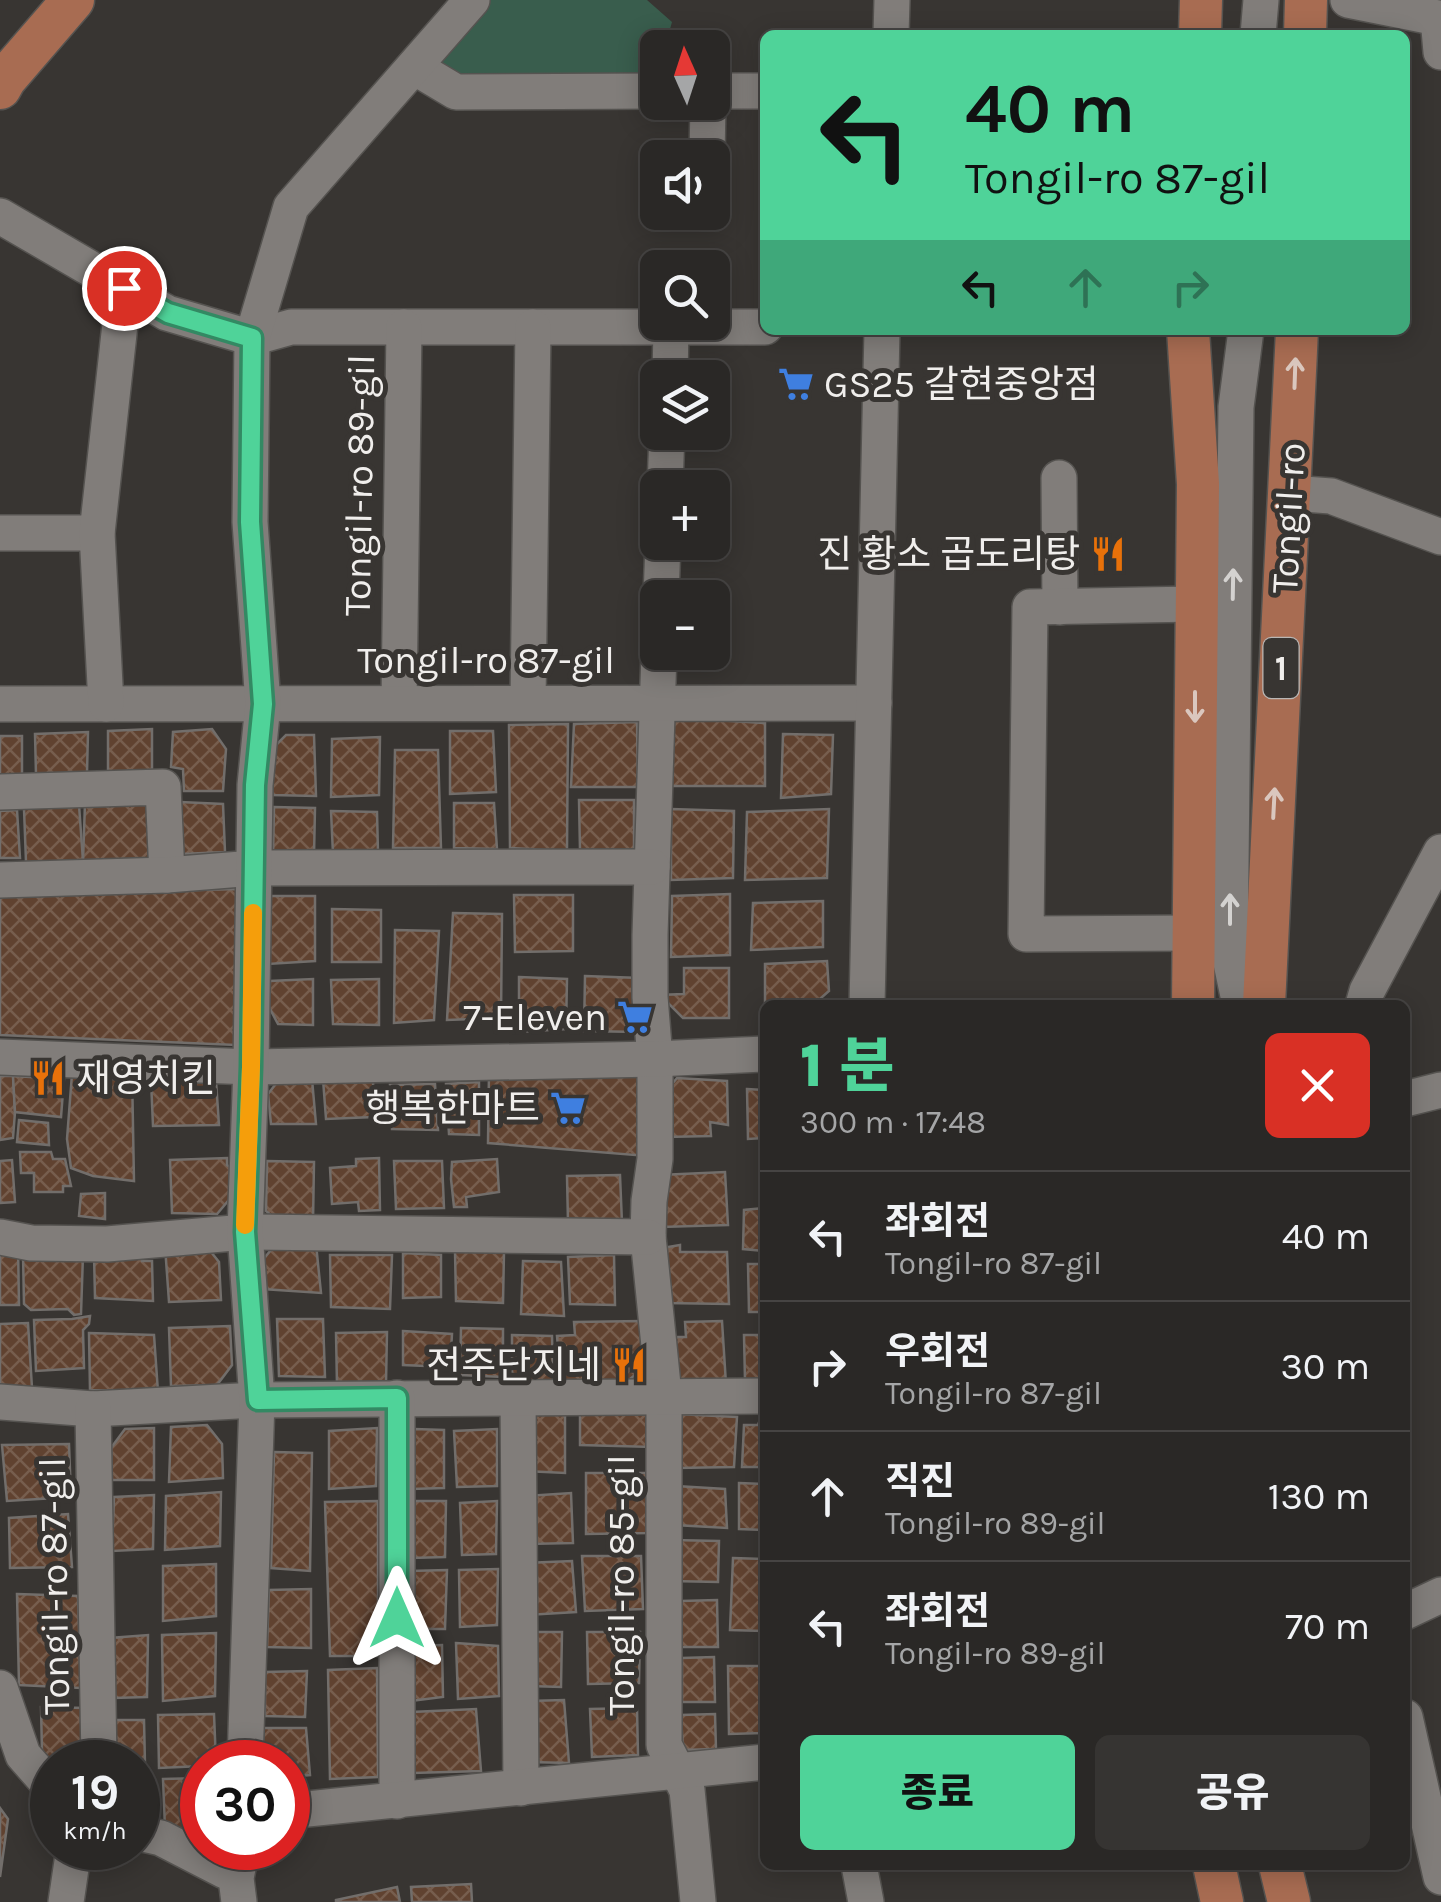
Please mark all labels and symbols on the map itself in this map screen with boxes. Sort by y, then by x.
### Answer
north arrow [640,30,730,120]
pin [82,246,167,331]
street label: Tongil-ro 89-gil [335,354,384,616]
one-way arrow [1286,358,1305,390]
place label: GS25 갈현중앙점 [824,362,1099,407]
supermarket icon: GS25 갈현중앙점 [777,365,815,403]
street label: Tongil-ro [1262,442,1315,595]
place label: 진 황소 곱도리탕 [817,532,1080,577]
restaurant icon: 진 황소 곱도리탕 [1089,535,1127,573]
one-way arrow [1224,568,1243,600]
street label: Tongil-ro 87-gil [357,638,615,683]
road number: 1 [1264,638,1298,698]
one-way arrow [1185,691,1204,723]
one-way arrow [1265,787,1284,819]
one-way arrow [1220,893,1240,926]
place label: 7-Eleven [463,995,607,1040]
supermarket icon: 7-Eleven [616,998,654,1036]
place label: 재영치킨 [76,1056,216,1101]
restaurant icon: 재영치킨 [29,1059,67,1097]
place label: 행복한마트 [365,1086,540,1131]
supermarket icon: 행복한마트 [549,1089,587,1127]
place label: 전주단지네 [426,1343,601,1388]
restaurant icon: 전주단지네 [610,1346,648,1384]
street label: Tongil-ro 85-gil [599,1454,644,1716]
street label: Tongil-ro 87-gil [30,1457,79,1715]
position arrow [345,1566,449,1670]
speed limit sign: 30 [180,1740,310,1870]

